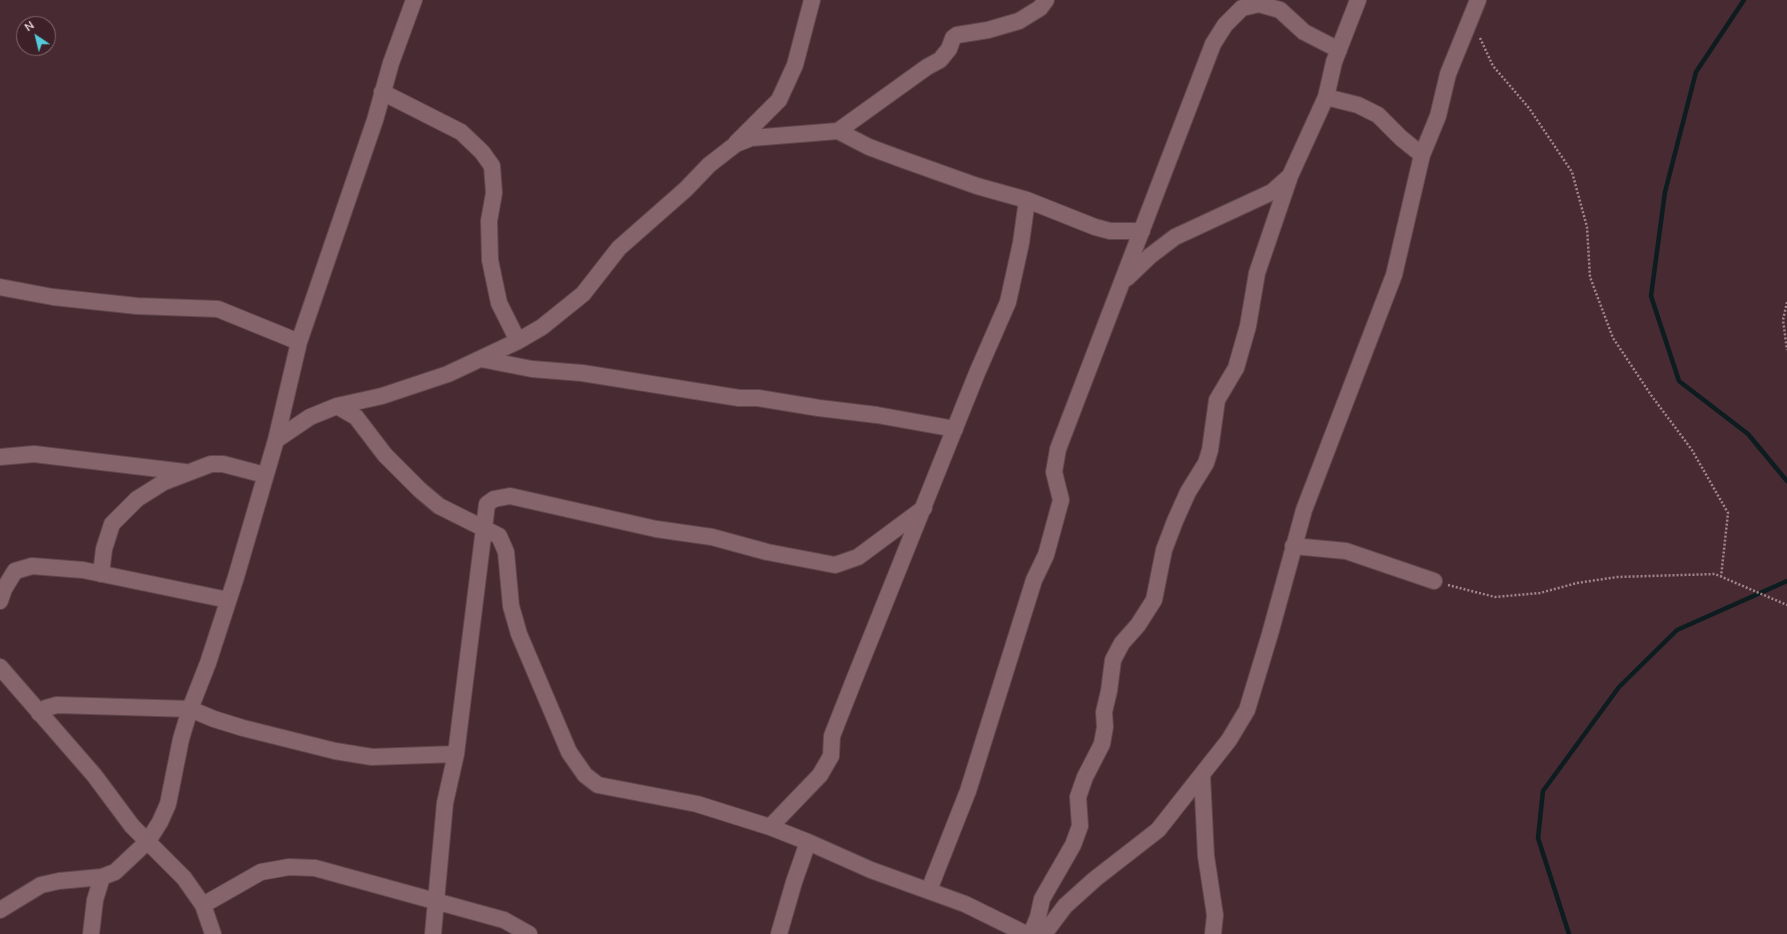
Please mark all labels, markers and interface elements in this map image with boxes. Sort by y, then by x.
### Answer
north arrow [16,16,56,56]
text: N [22,18,37,35]

